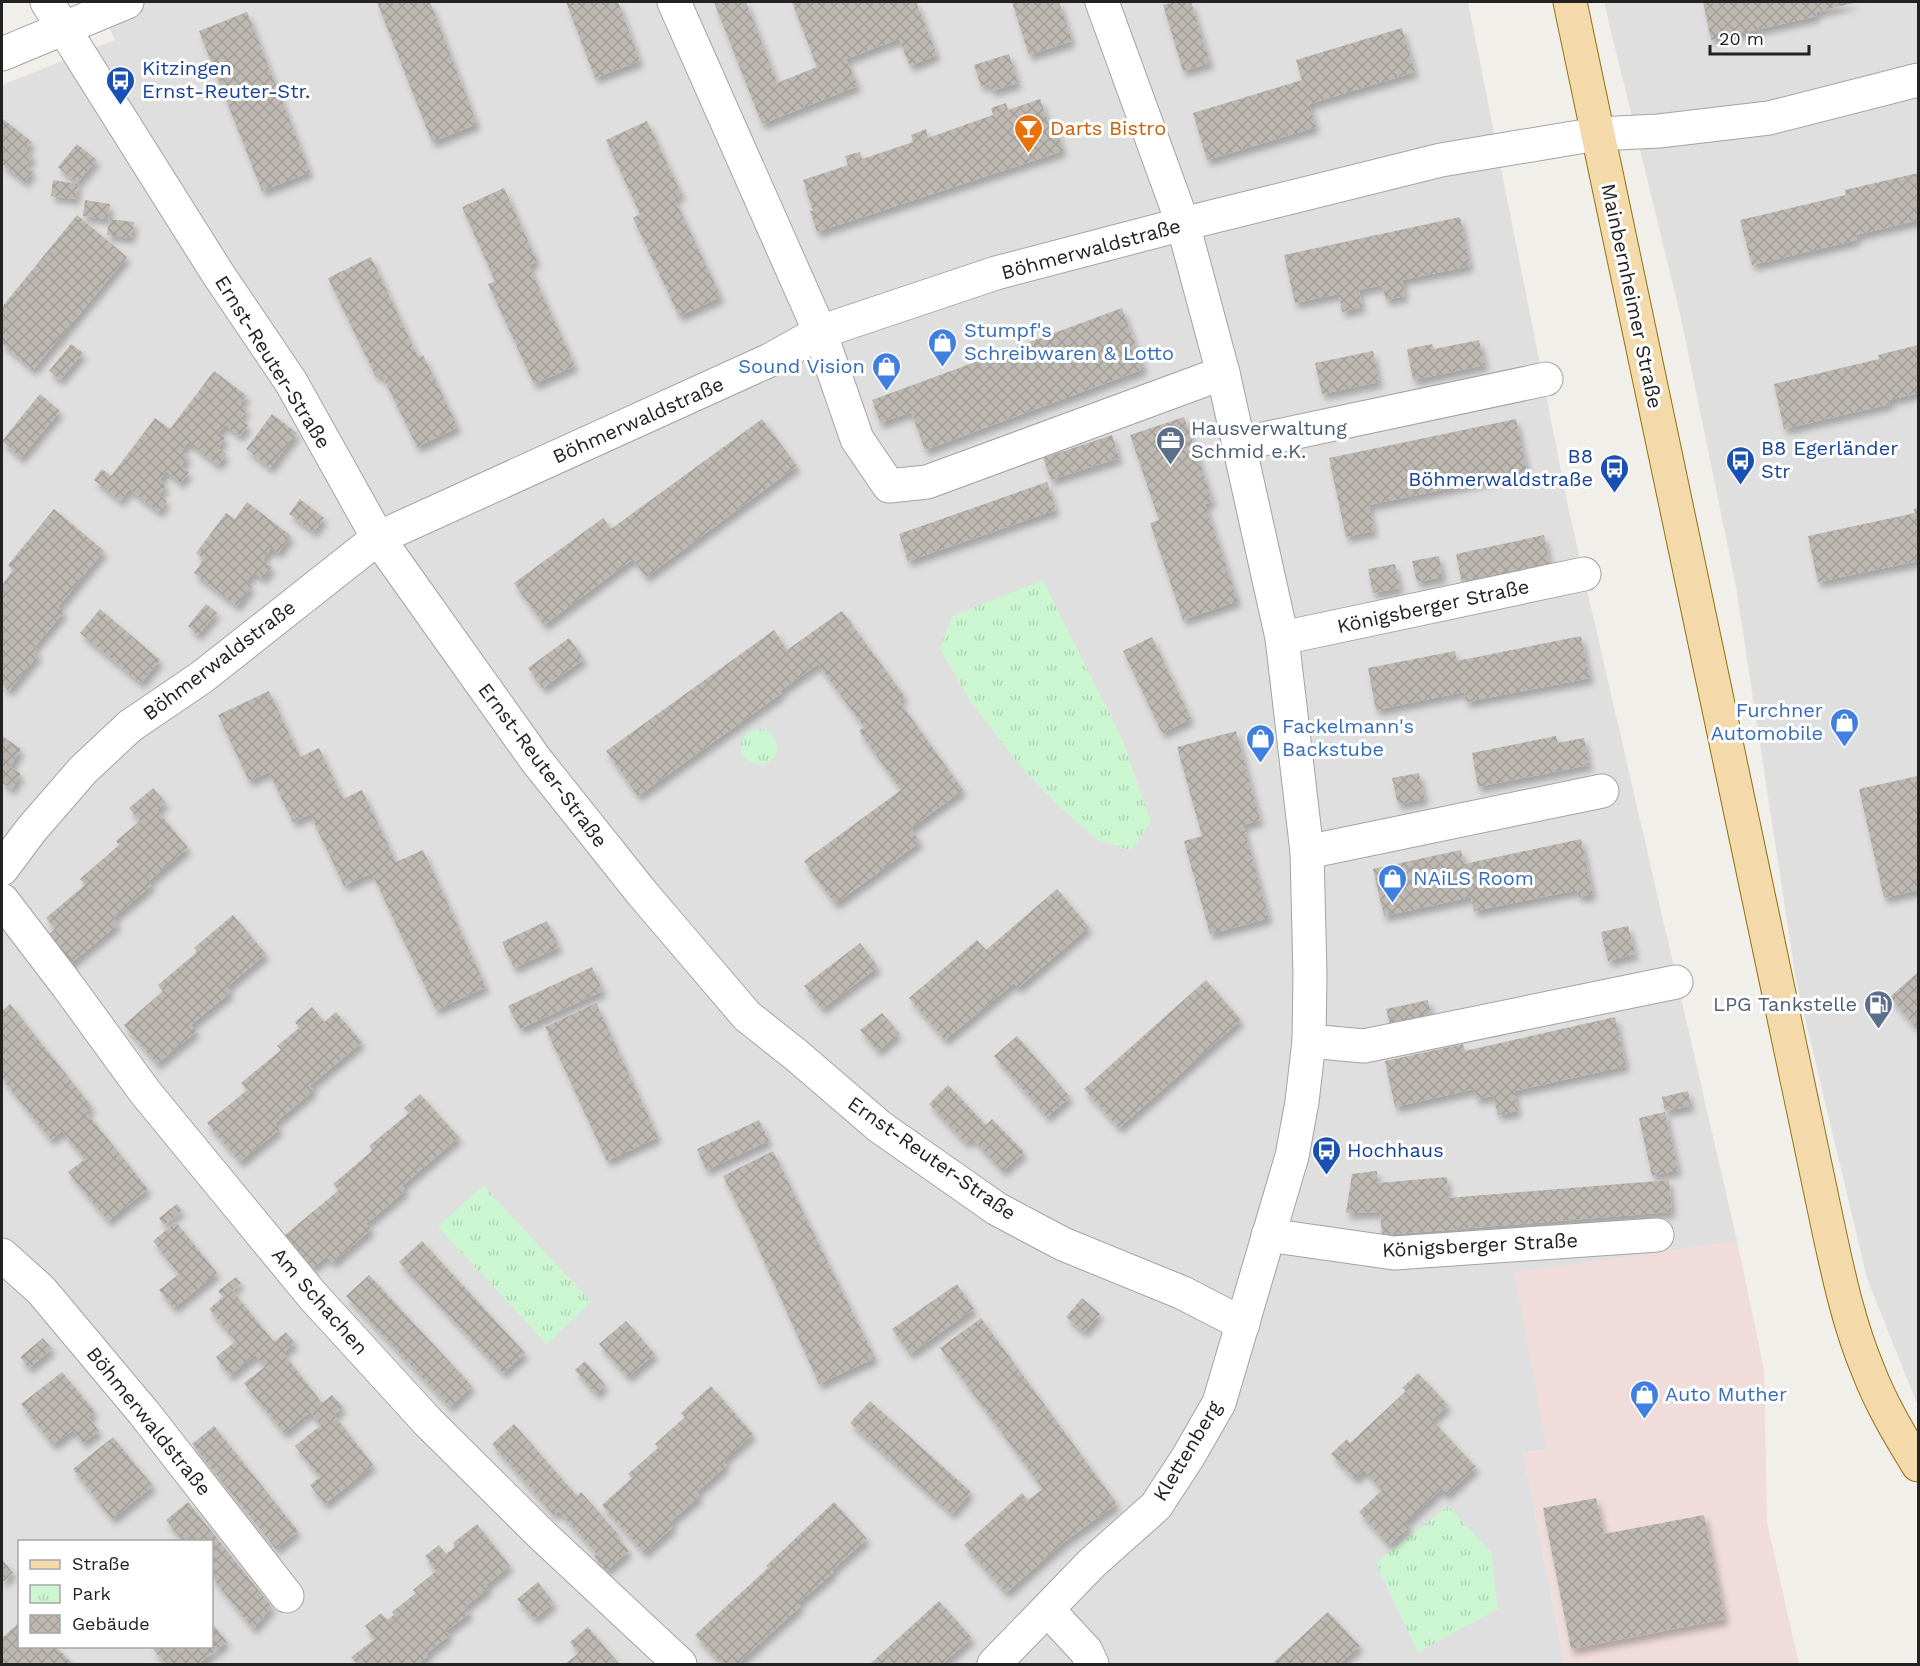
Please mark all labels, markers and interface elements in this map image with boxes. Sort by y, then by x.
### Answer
scale bar [1710,18,1809,56]
text: 20 m [1719,28,1764,49]
place label: Kitzingen Ernst-Reuter-Str. [142,56,310,103]
bus stop icon: Kitzingen Ernst-Reuter-Str. [105,64,137,106]
bar icon: Darts Bistro [1013,112,1045,154]
place label: Darts Bistro [1050,116,1166,140]
street label: Mainbernheimer Straße [1596,181,1668,411]
street label: Böhmerwaldstraße [999,214,1183,284]
street label: Ernst-Reuter-Straße [210,271,336,453]
place label: Stumpf's Schreibwaren & Lotto [964,318,1174,365]
shop icon: Stumpf's Schreibwaren & Lotto [927,326,959,368]
shop icon: Sound Vision [870,350,902,392]
place label: Sound Vision [738,354,865,378]
street label: Böhmerwaldstraße [549,371,727,469]
place label: Hausverwaltung Schmid e.K. [1191,416,1347,463]
office icon: Hausverwaltung Schmid e.K. [1154,424,1186,466]
place label: B8 Egerländer Str [1761,436,1898,483]
place label: B8 Böhmerwaldstraße [1408,444,1593,491]
bus stop icon: B8 Egerländer Str [1724,444,1756,486]
bus stop icon: B8 Böhmerwaldstraße [1598,452,1630,494]
street label: Königsberger Straße [1335,574,1531,638]
street label: Böhmerwaldstraße [138,595,300,725]
street label: Ernst-Reuter-Straße [473,678,613,852]
place label: Furchner Automobile [1711,698,1823,745]
shop icon: Furchner Automobile [1828,706,1860,748]
place label: Fackelmann's Backstube [1282,714,1414,761]
shop icon: Fackelmann's Backstube [1245,722,1277,764]
shop icon: NAiLS Room [1376,862,1408,904]
place label: NAiLS Room [1413,866,1534,890]
fuel station icon: LPG Tankstelle [1862,988,1894,1030]
place label: LPG Tankstelle [1713,992,1857,1016]
street label: Ernst-Reuter-Straße [843,1091,1021,1225]
bus stop icon: Hochhaus [1310,1134,1342,1176]
place label: Hochhaus [1347,1138,1444,1162]
street label: Königsberger Straße [1382,1228,1578,1262]
street label: Am Schachen [267,1242,373,1360]
street label: Böhmerwaldstraße [82,1342,216,1500]
shop icon: Auto Muther [1628,1378,1660,1420]
place label: Auto Muther [1665,1382,1787,1406]
street label: Klettenberg [1148,1396,1226,1505]
legend [18,1540,213,1648]
text: Straße [72,1553,130,1574]
text: Park [72,1583,111,1604]
text: Gebäude [72,1613,150,1634]

